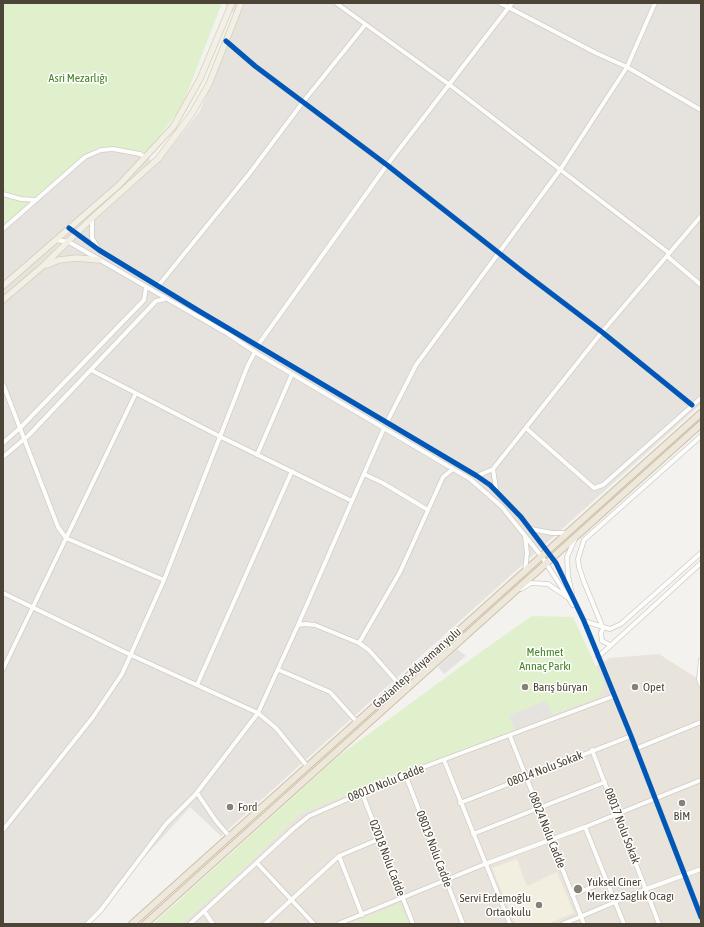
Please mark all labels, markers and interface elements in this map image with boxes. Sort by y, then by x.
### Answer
park label: Asri Mezarlığı [49,71,107,85]
street label: Gaziantep-Adıyaman yolu [370,625,464,711]
park label: Mehmet Annaç Parkı [519,645,571,673]
place label: Barış büryan [533,680,588,694]
place label: Opet [643,680,665,694]
marker: Barış büryan [520,682,530,692]
marker: Opet [630,682,640,692]
street label: 08014 Nolu Sokak [505,748,585,790]
street label: 08010 Nolu Cadde [346,761,426,805]
street label: 08017 Nolu Sokak [601,786,643,866]
street label: 08024 Nolu Cadde [525,790,569,870]
marker: BİM [677,798,687,808]
place label: Ford [238,800,257,814]
marker: Ford [225,802,235,812]
street label: 08019 Nolu Cadde [413,809,455,889]
place label: BİM [674,809,690,823]
street label: 02018 Nolu Cadde [366,818,408,898]
place label: Yuksel Ciner Merkez Saglık Ocagı [587,875,674,903]
marker: Yuksel Ciner Merkez Saglık Ocagı [572,883,584,895]
place label: Servi Erdemoğlu Ortaokulu [459,891,531,919]
marker: Servi Erdemoğlu Ortaokulu [534,900,544,910]

